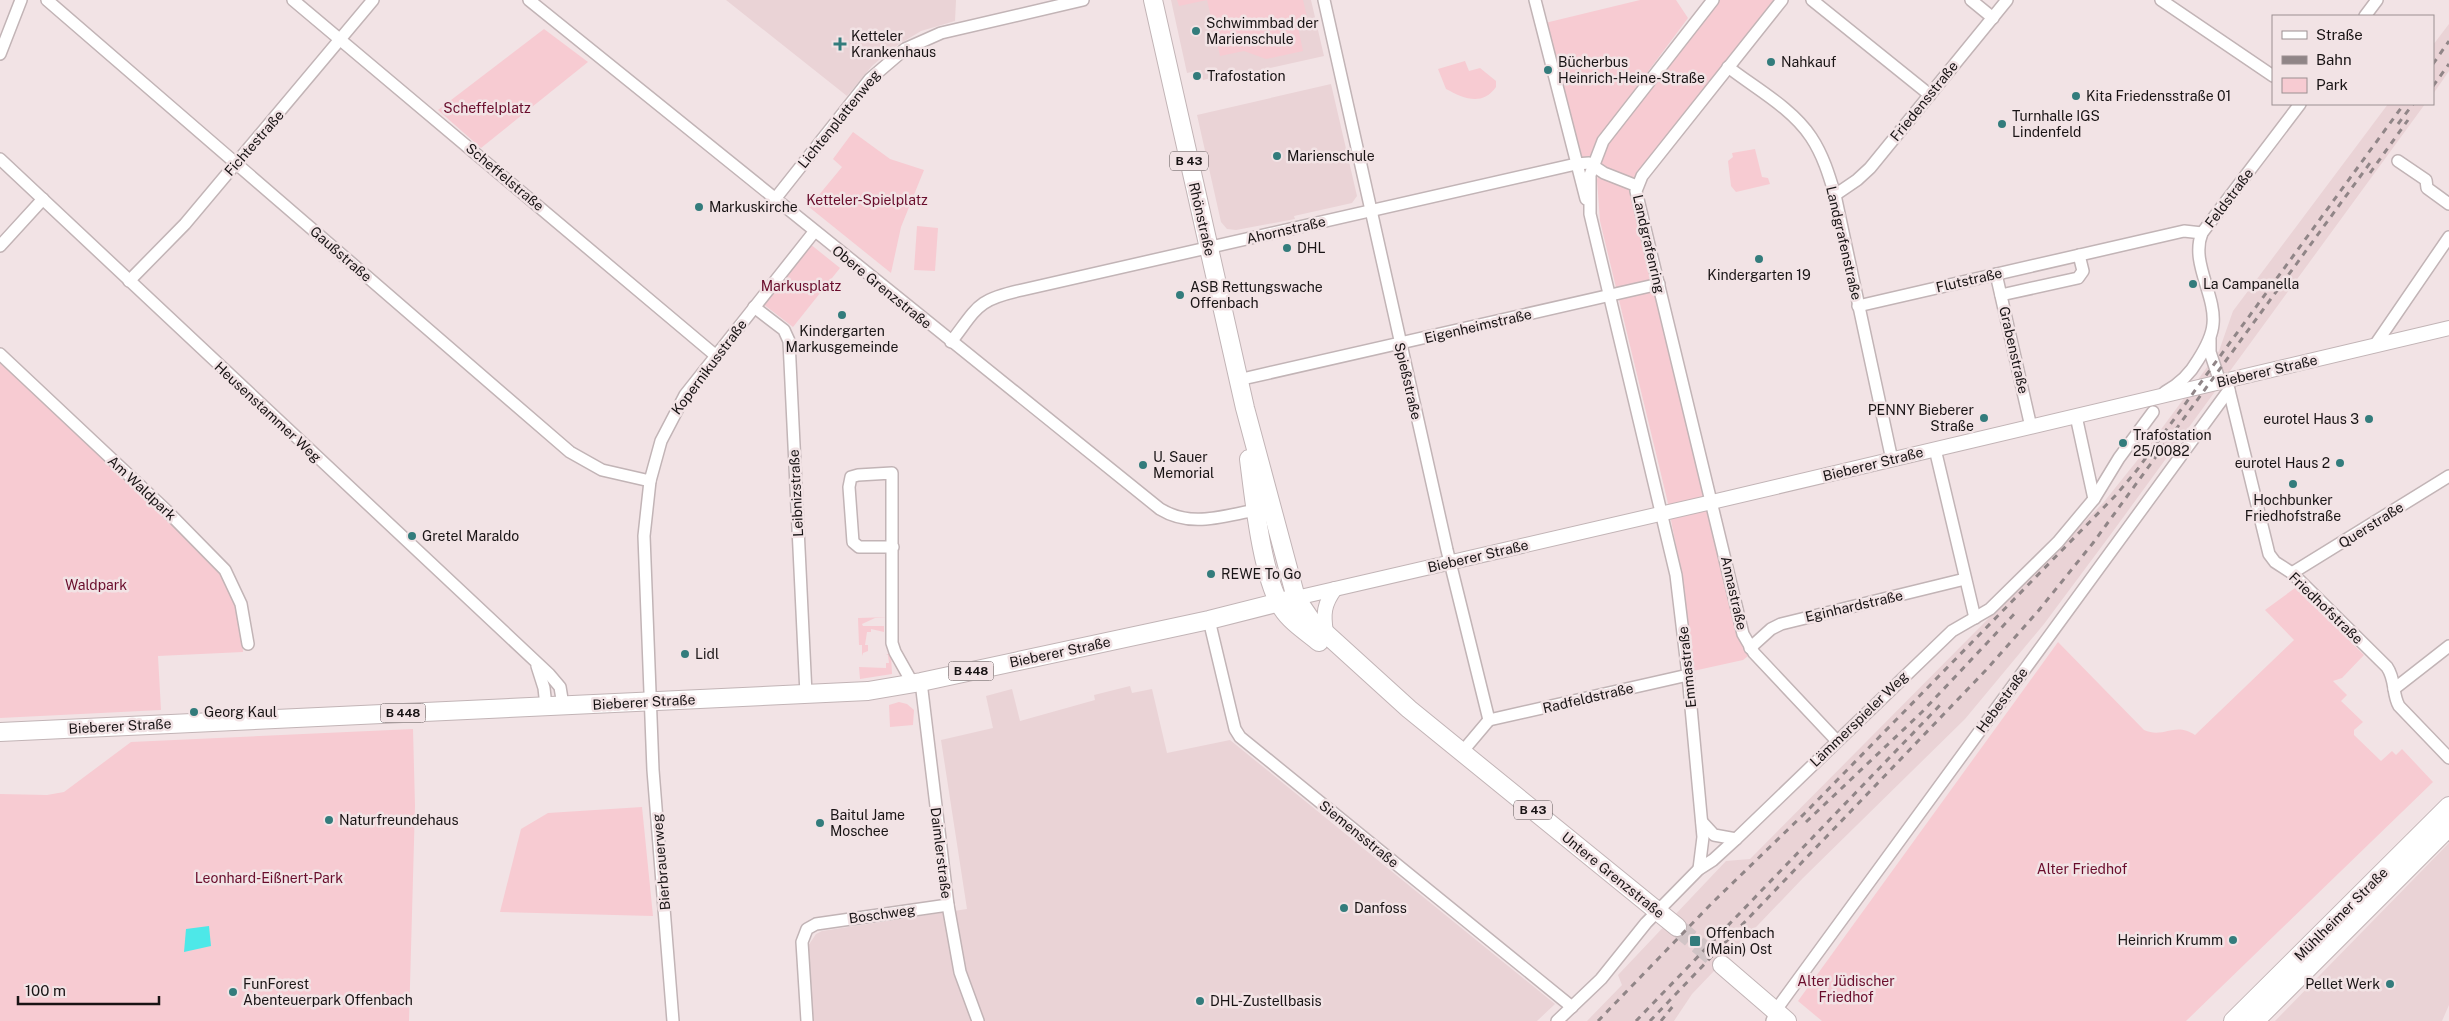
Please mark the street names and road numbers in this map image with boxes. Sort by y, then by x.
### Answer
street label: Friedensstraße [1887,58,1961,144]
street label: Lichtenplattenweg [795,67,884,171]
street label: Fichtestraße [221,107,287,179]
street label: Scheffelstraße [463,140,547,214]
road number: B 43 [1170,152,1208,170]
street label: Feldstraße [2202,165,2256,231]
street label: Rhönstraße [1186,181,1218,257]
street label: Landgrafenstraße [1823,185,1865,302]
street label: Landgrafenring [1630,193,1668,295]
street label: Ahornstraße [1245,213,1327,247]
street label: Gaußstraße [307,223,375,285]
street label: Obere Grenzstraße [829,242,935,332]
street label: Flutstraße [1934,265,2004,295]
street label: Grabenstraße [1996,305,2032,395]
street label: Eigenheimstraße [1423,306,1533,346]
street label: Kopernikusstraße [668,316,750,418]
street label: Spießstraße [1391,341,1425,421]
street label: Bieberer Straße [2215,352,2319,390]
street label: Heusenstammer Weg [211,358,325,466]
street label: Bieberer Straße [1821,444,1925,484]
street label: Leibnizstraße [786,449,806,537]
street label: Am Waldpark [105,452,179,524]
street label: Querstraße [2336,499,2406,551]
street label: Bieberer Straße [1426,537,1530,575]
street label: Annastraße [1718,555,1750,632]
street label: Friedhofstraße [2286,569,2366,647]
street label: Eginhardstraße [1804,587,1905,625]
street label: Emmastraße [1675,625,1699,709]
street label: Bieberer Straße [1008,633,1112,671]
road number: B 448 [948,661,994,680]
street label: Hebestraße [1973,664,2031,736]
street label: Lämmerspieler Weg [1807,668,1911,770]
street label: Radfeldstraße [1541,680,1635,716]
street label: Bieberer Straße [592,691,696,713]
road number: B 448 [380,704,426,722]
street label: Bieberer Straße [68,715,172,737]
street label: Siemensstraße [1316,797,1402,871]
road number: B 43 [1514,800,1552,820]
street label: Daimlerstraße [927,806,955,900]
street label: Bierbrauerweg [649,813,673,911]
street label: Untere Grenzstraße [1559,829,1668,921]
street label: Mühlheimer Straße [2291,864,2391,964]
street label: Boschweg [848,901,917,927]

